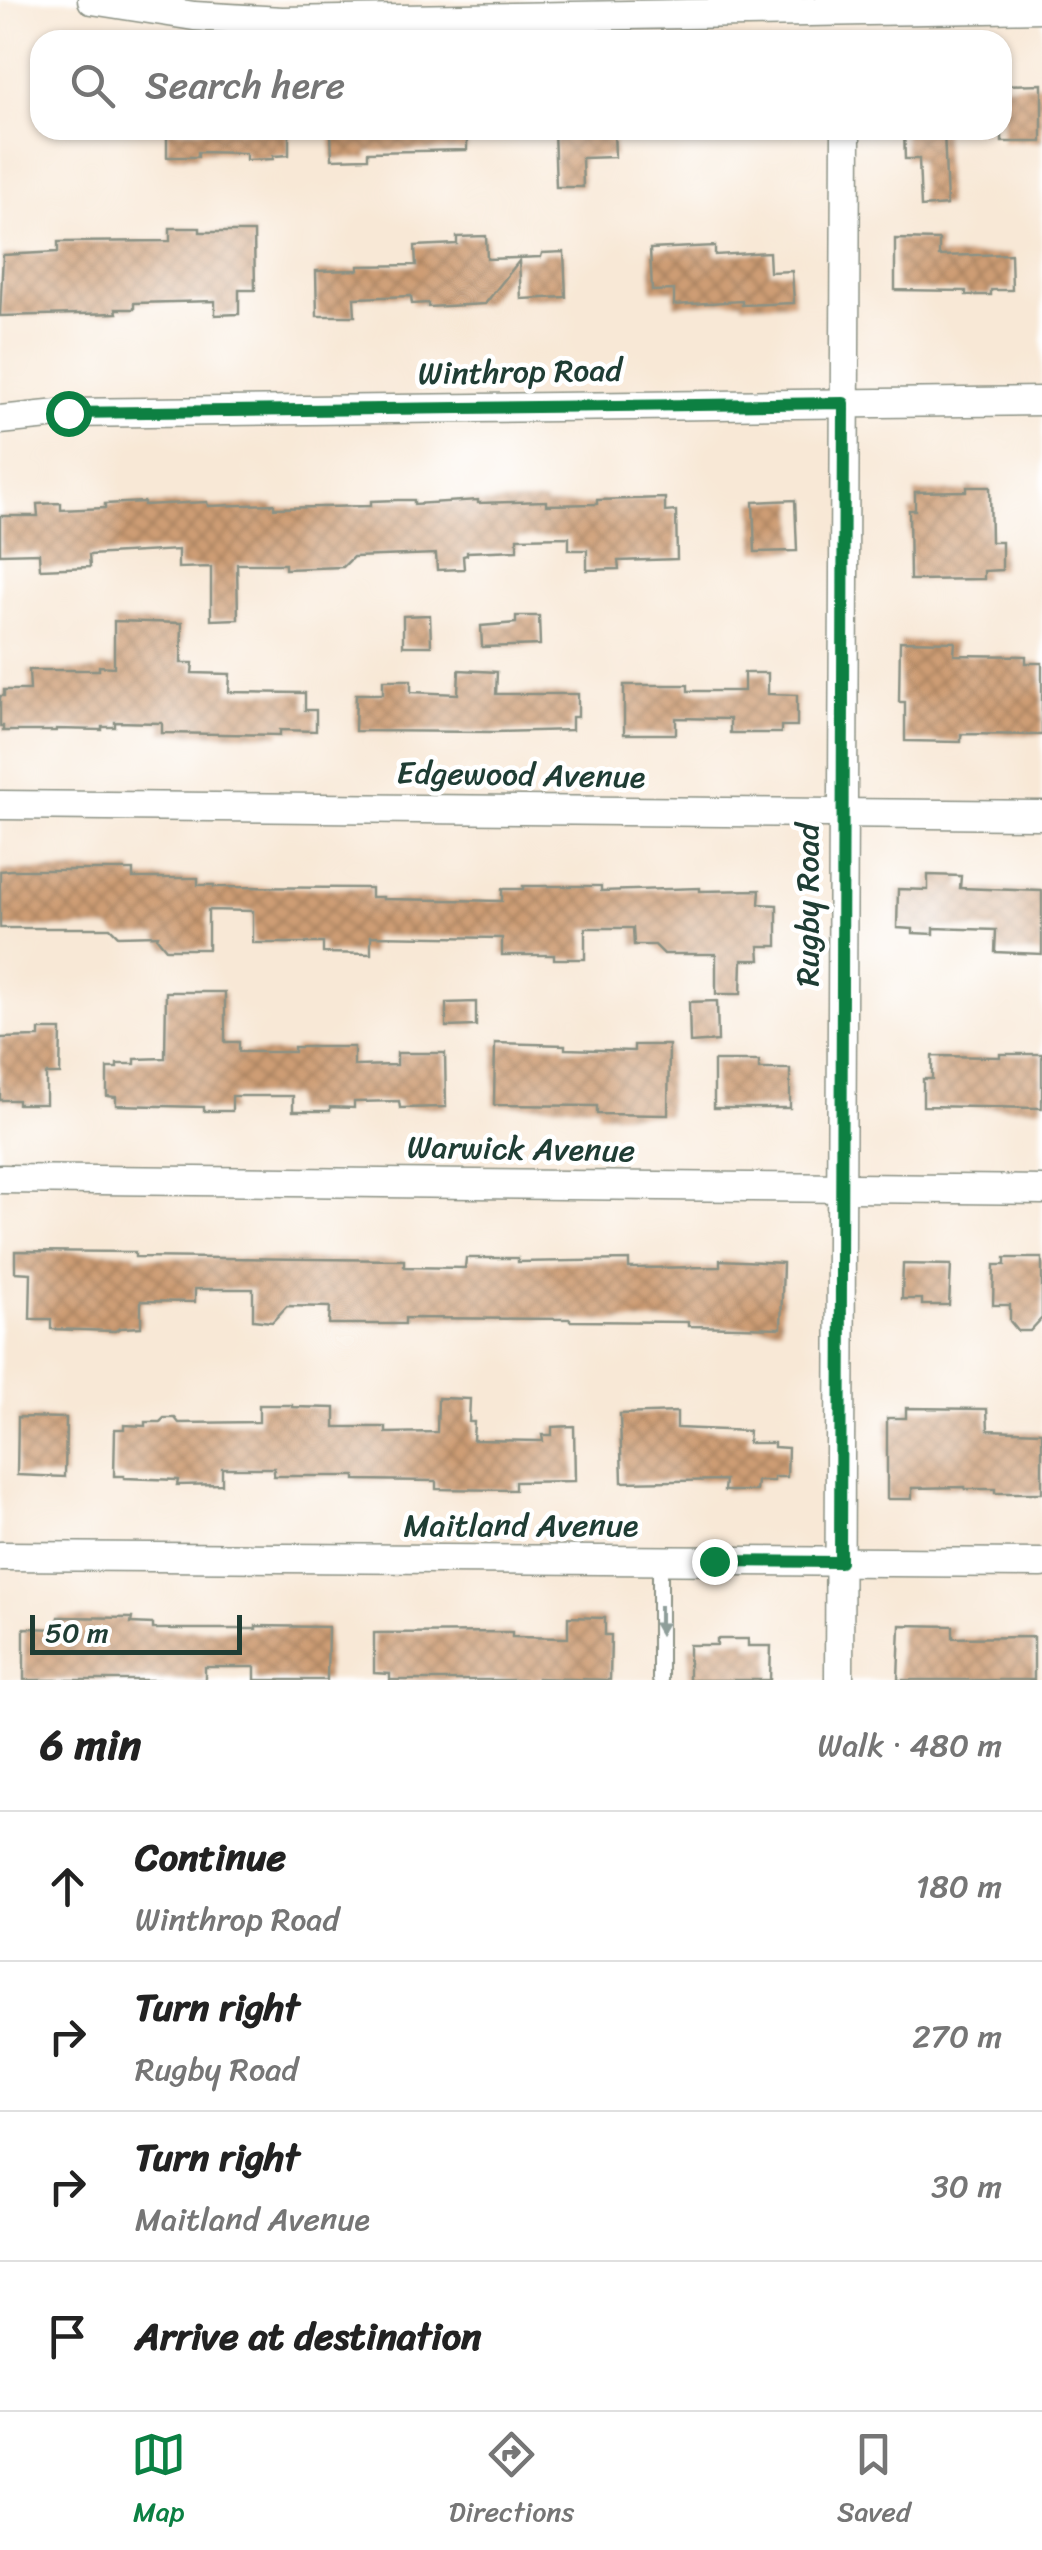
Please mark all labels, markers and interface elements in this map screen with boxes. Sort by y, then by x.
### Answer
search box [30,30,1012,140]
text: Search here [145,52,345,119]
icon: search [65,58,120,113]
street label: Winthrop Road [417,342,625,402]
route start [46,391,92,437]
street label: Edgewood Avenue [396,744,646,806]
street label: Rugby Road [779,821,836,987]
street label: Warwick Avenue [406,1119,636,1179]
street label: Maitland Avenue [403,1497,639,1554]
route end [692,1539,738,1585]
one-way arrow [652,1605,668,1637]
text: 50 m [45,1608,109,1657]
scale bar [30,1610,242,1654]
text: 6 min [40,1708,141,1782]
text: Walk · 480 m [818,1717,1002,1774]
text: Continue [135,1824,286,1891]
text: 180 m [916,1858,1002,1915]
icon: ahead [40,1859,95,1914]
text: Winthrop Road [135,1891,339,1948]
text: Turn right [135,1974,300,2041]
text: 270 m [912,2008,1002,2065]
icon: right [40,2009,95,2064]
text: Rugby Road [135,2041,298,2098]
text: Turn right [135,2124,300,2191]
text: 30 m [931,2158,1002,2215]
icon: right [40,2159,95,2214]
text: Maitland Avenue [135,2191,370,2248]
text: Arrive at destination [135,2303,482,2370]
icon: arrive [40,2309,95,2364]
tab: Map [131,2427,186,2536]
tab: Directions [449,2427,574,2536]
tab: Saved [837,2427,911,2536]

